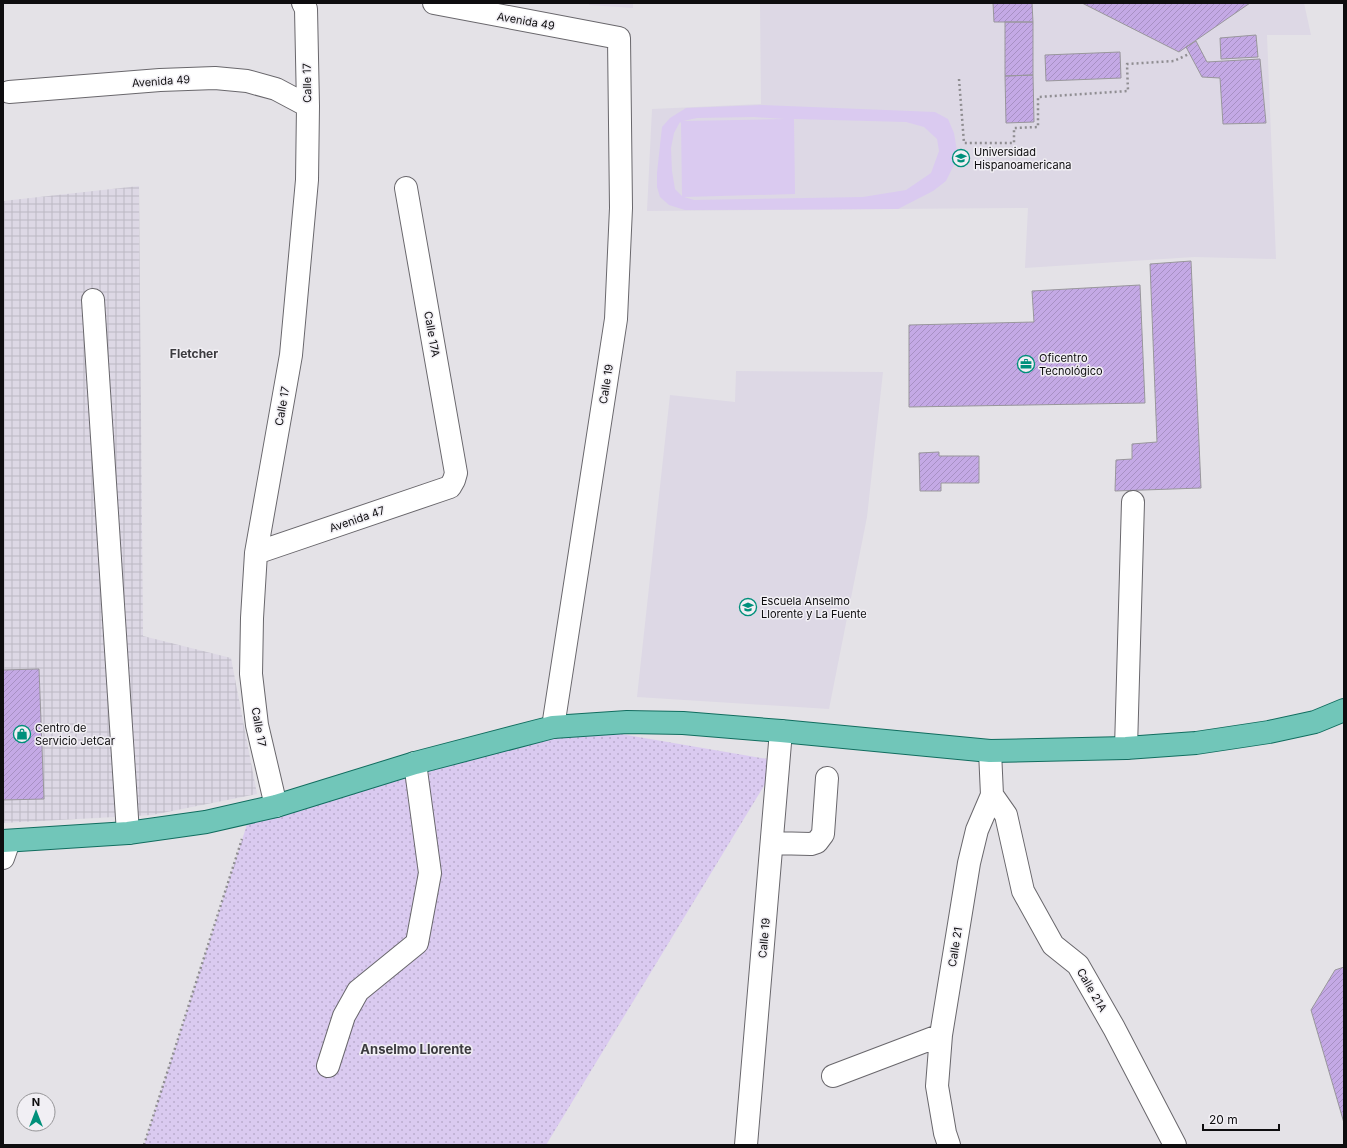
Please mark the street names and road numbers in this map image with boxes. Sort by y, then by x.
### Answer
street label: Avenida 49 [496,9,556,33]
street label: Calle 17 [300,63,314,103]
street label: Avenida 49 [131,72,191,90]
street label: Calle 17A [421,310,443,358]
street label: Calle 19 [596,363,616,405]
street label: Calle 17 [272,385,292,427]
street label: Avenida 47 [327,503,387,535]
street label: Calle 17 [249,706,269,748]
street label: Calle 19 [755,917,773,959]
street label: Calle 21 [945,926,965,968]
street label: Calle 21A [1074,966,1110,1015]

